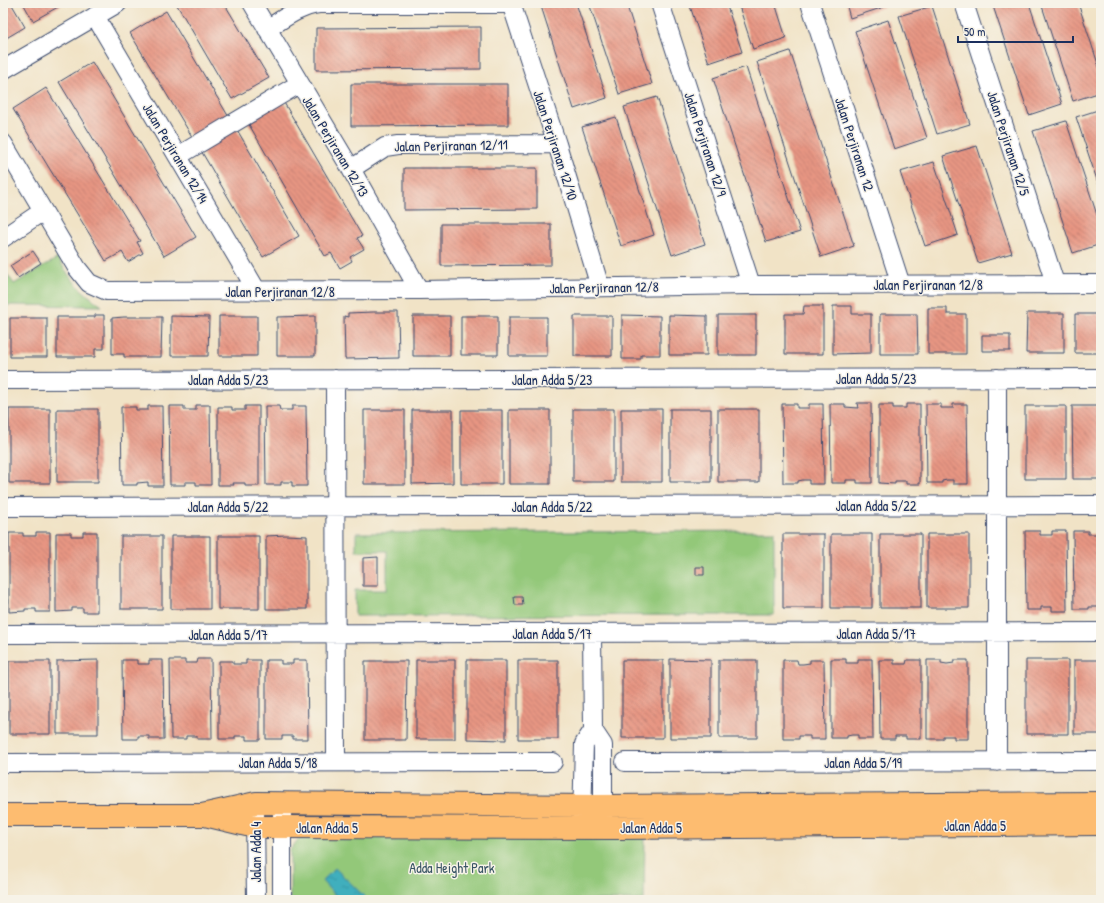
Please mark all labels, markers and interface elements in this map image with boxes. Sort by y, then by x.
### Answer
scale bar [958,18,1073,44]
text: 50 m [964,23,985,40]
street label: Jalan Perjiranan 12/10 [528,88,583,203]
street label: Jalan Perjiranan 12/5 [982,88,1035,198]
street label: Jalan Perjiranan 12/9 [679,89,732,199]
street label: Jalan Perjiranan 12/13 [297,92,374,201]
street label: Jalan Perjiranan 12 [830,95,879,194]
street label: Jalan Perjiranan 12/14 [138,99,213,207]
street label: Jalan Perjiranan 12/11 [394,135,508,156]
street label: Jalan Perjiranan 12/8 [873,275,983,295]
street label: Jalan Perjiranan 12/8 [549,277,659,298]
street label: Jalan Perjiranan 12/8 [225,282,335,302]
street label: Jalan Adda 5/23 [836,369,916,388]
street label: Jalan Adda 5/23 [188,370,268,389]
street label: Jalan Adda 5/23 [512,370,592,389]
street label: Jalan Adda 5/22 [836,496,917,515]
street label: Jalan Adda 5/22 [188,497,269,516]
street label: Jalan Adda 5/22 [512,497,593,516]
street label: Jalan Adda 5/17 [512,624,592,643]
street label: Jalan Adda 5/17 [836,624,916,643]
street label: Jalan Adda 5/17 [188,625,268,644]
street label: Jalan Adda 5/18 [239,753,317,772]
street label: Jalan Adda 5/19 [824,753,902,772]
street label: Jalan Adda 5 [944,816,1006,835]
street label: Jalan Adda 5 [296,818,358,837]
street label: Jalan Adda 5 [620,818,682,837]
street label: Jalan Adda 4 [246,821,265,883]
park label: Adda Height Park [409,858,495,878]

